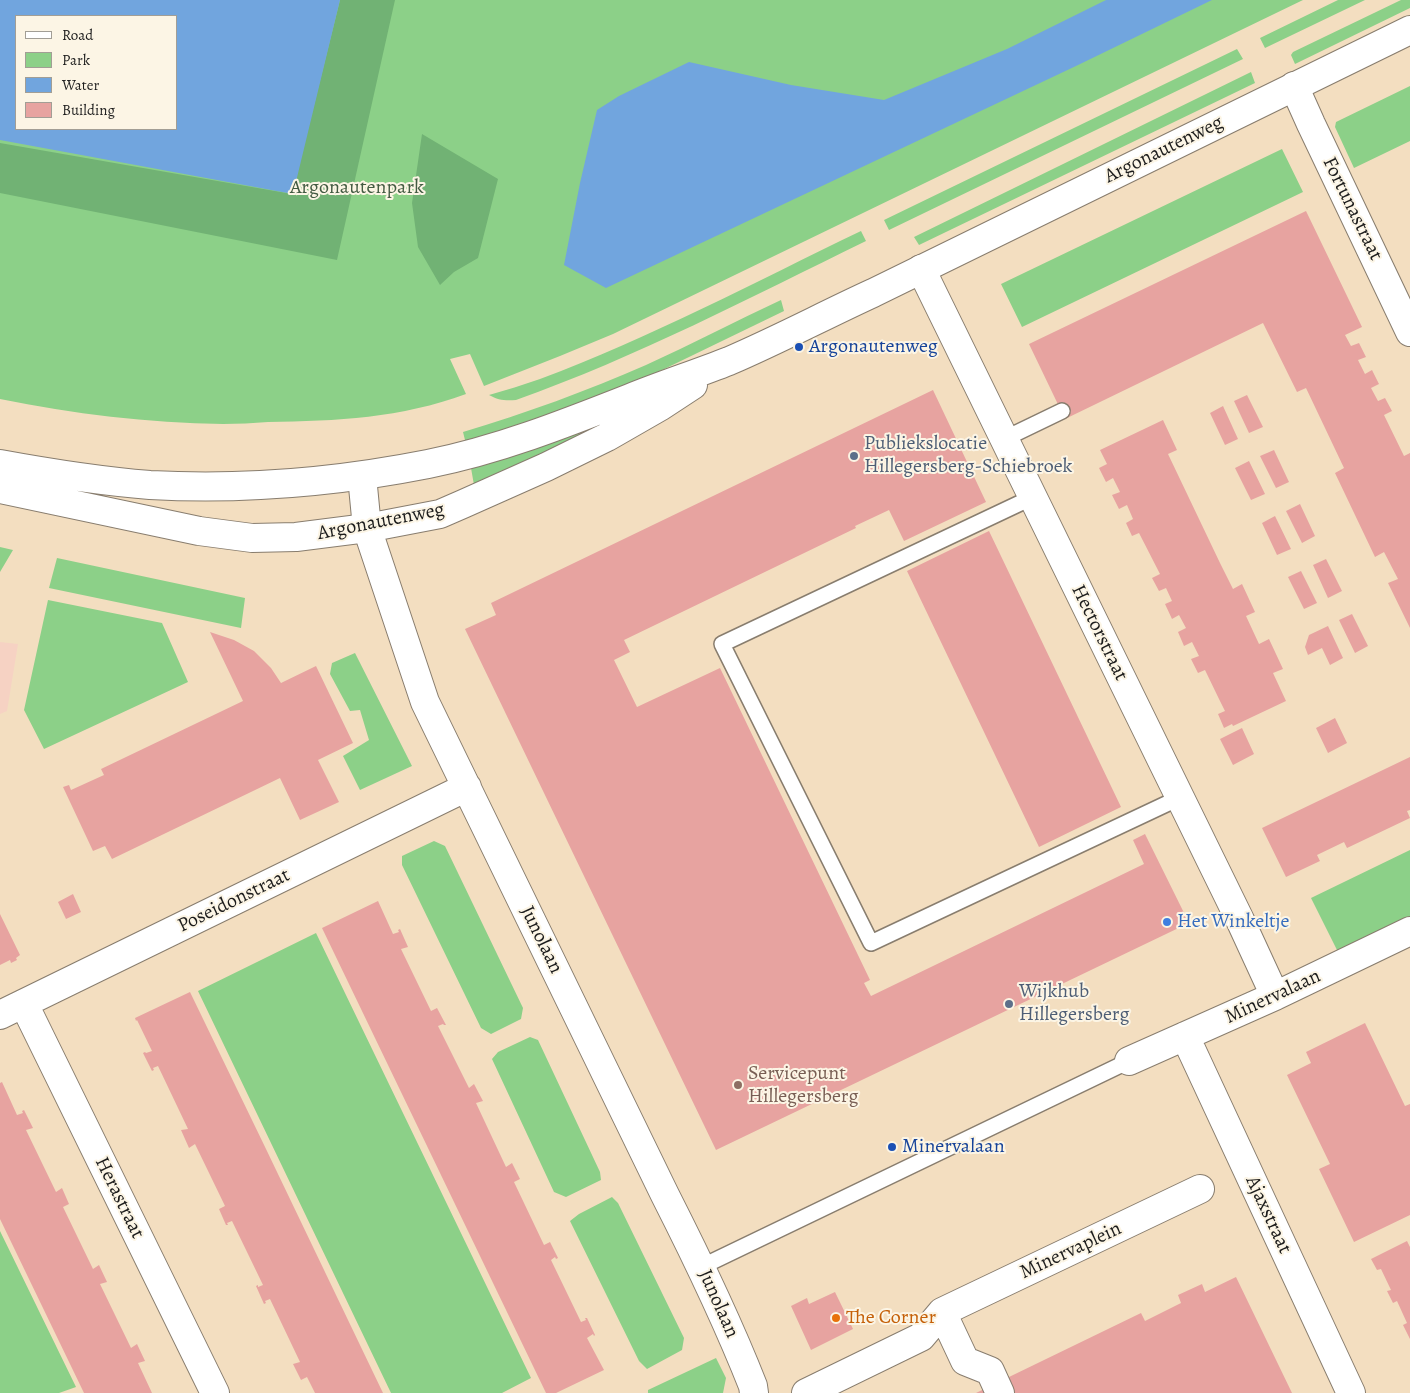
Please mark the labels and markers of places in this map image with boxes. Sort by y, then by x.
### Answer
place label: Argonautenweg [809,335,938,359]
marker: Argonautenweg [793,341,805,353]
place label: Publiekslocatie Hillegersberg-Schiebroek [864,432,1073,479]
marker: Publiekslocatie Hillegersberg-Schiebroek [848,450,860,462]
place label: Het Winkeltje [1177,910,1290,934]
marker: Het Winkeltje [1161,916,1173,928]
place label: Wijkhub Hillegersberg [1019,980,1130,1027]
marker: Wijkhub Hillegersberg [1003,998,1015,1010]
place label: Servicepunt Hillegersberg [748,1062,859,1109]
marker: Servicepunt Hillegersberg [732,1079,744,1091]
place label: Minervalaan [902,1135,1005,1159]
marker: Minervalaan [886,1141,898,1153]
place label: The Corner [846,1306,936,1330]
marker: The Corner [830,1312,842,1324]

